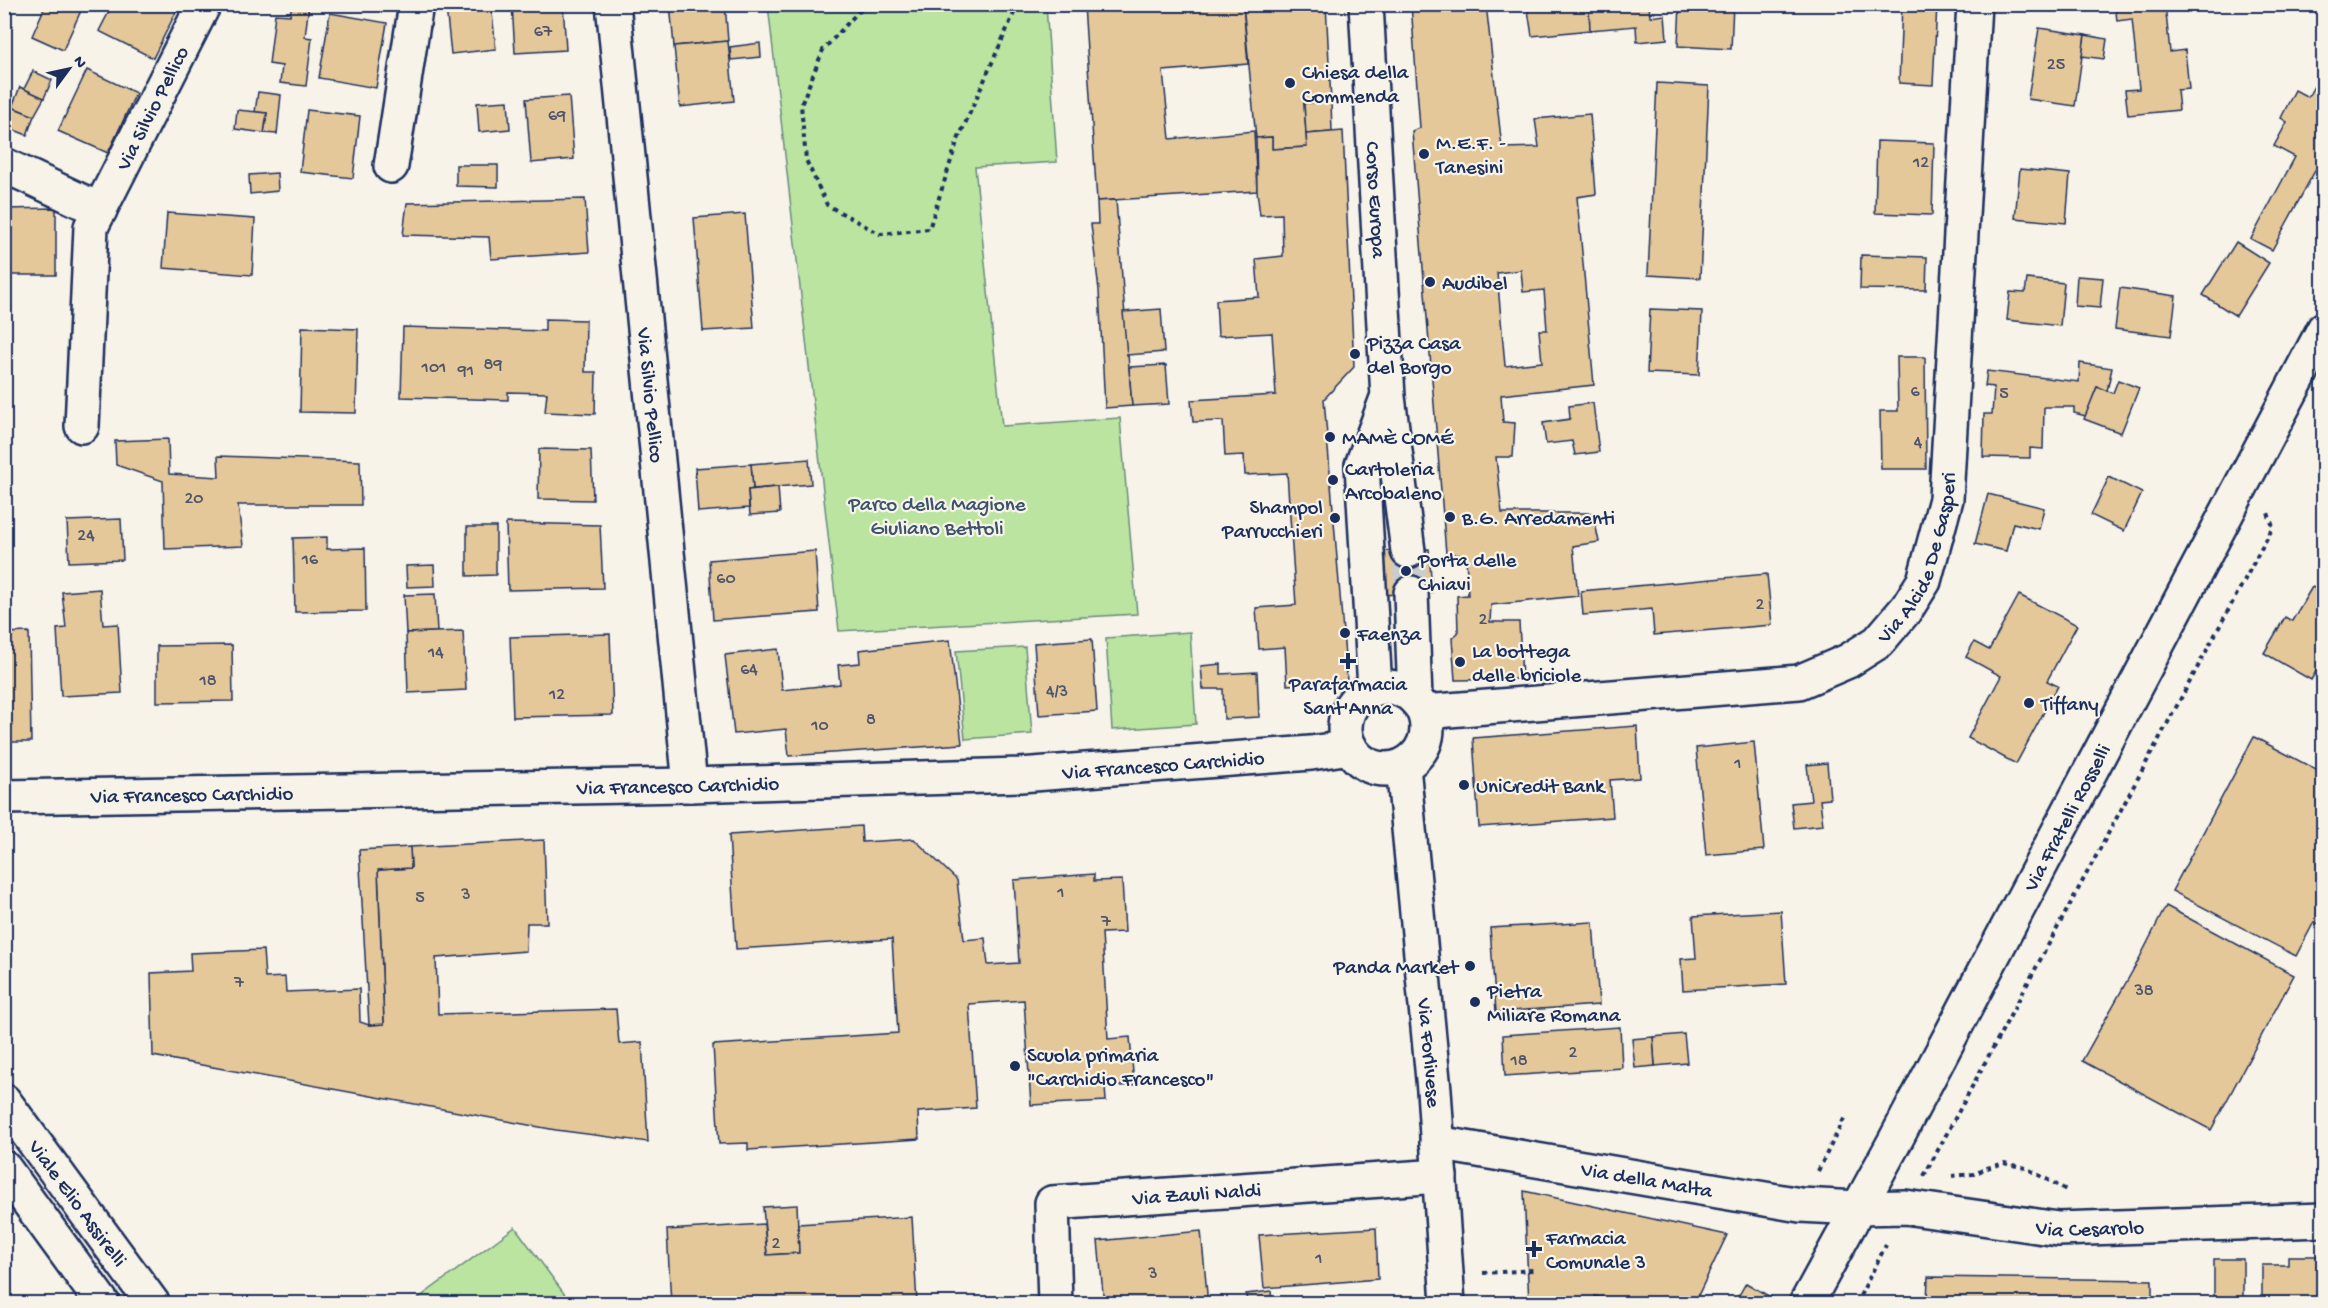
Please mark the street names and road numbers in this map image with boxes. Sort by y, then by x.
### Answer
street label: Via Silvio Pellico [112,43,196,176]
street label: Corso Europa [1358,141,1389,260]
street label: Via Silvio Pellico [629,326,667,464]
street label: Via Alcide De Gasperi [1873,471,1964,651]
street label: Via Fratelli Rosselli [2020,741,2118,898]
street label: Via Francesco Carchidio [1061,748,1266,788]
street label: Via Francesco Carchidio [575,773,780,803]
street label: Via Francesco Carchidio [89,783,294,812]
street label: Via Forlivese [1409,996,1444,1110]
street label: Viale Elio Assirelli [20,1136,131,1273]
street label: Via della Malta [1578,1159,1715,1206]
street label: Via Zauli Naldi [1131,1179,1262,1213]
street label: Via Cesarolo [2033,1217,2145,1246]

